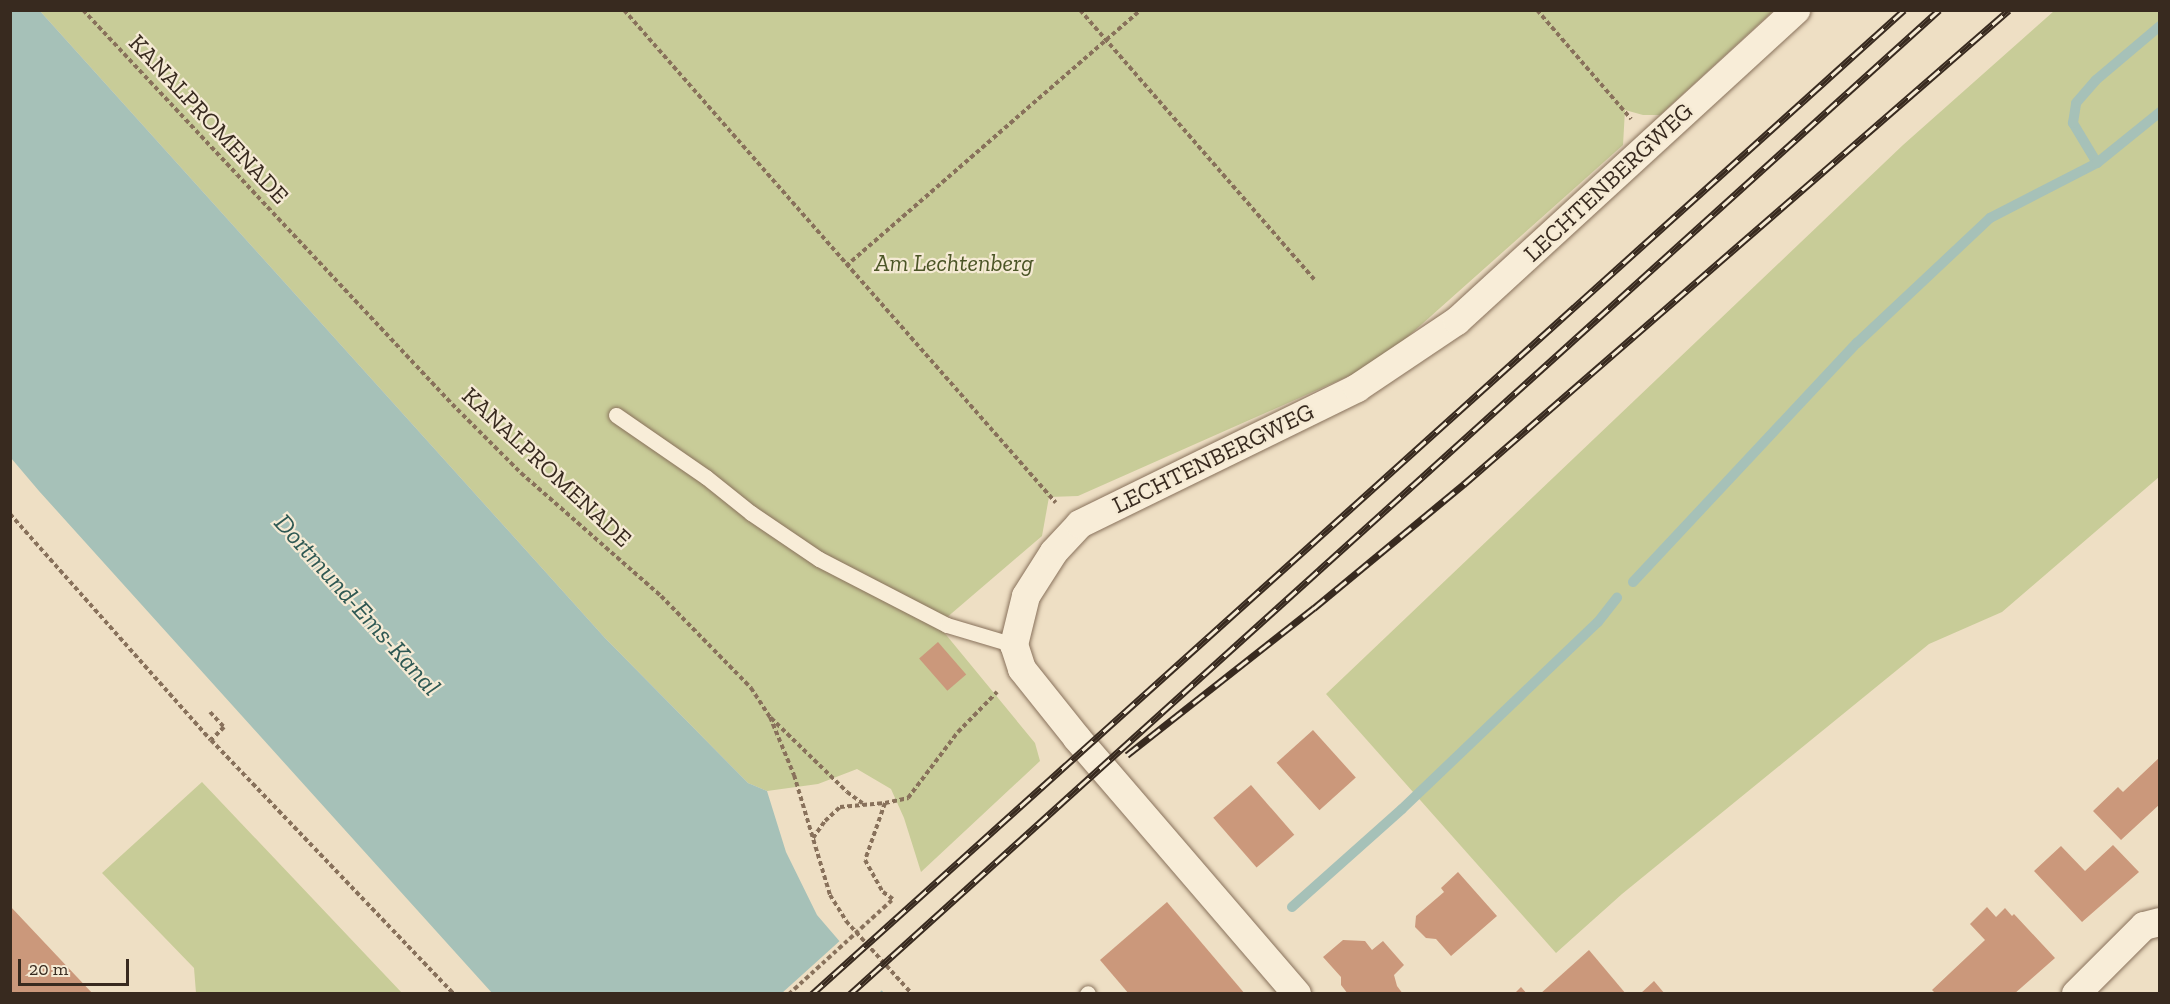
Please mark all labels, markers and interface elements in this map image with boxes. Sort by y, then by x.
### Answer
street label: KANALPROMENADE [123,28,295,210]
street label: LECHTENBERGWEG [1518,96,1698,268]
park label: Am Lechtenberg [874,249,1034,277]
street label: KANALPROMENADE [456,381,638,553]
street label: LECHTENBERGWEG [1108,397,1318,519]
water label: Dortmund-Ems-Kanal [267,508,447,702]
scale bar [21,947,132,985]
text: 20 m [29,958,68,980]

